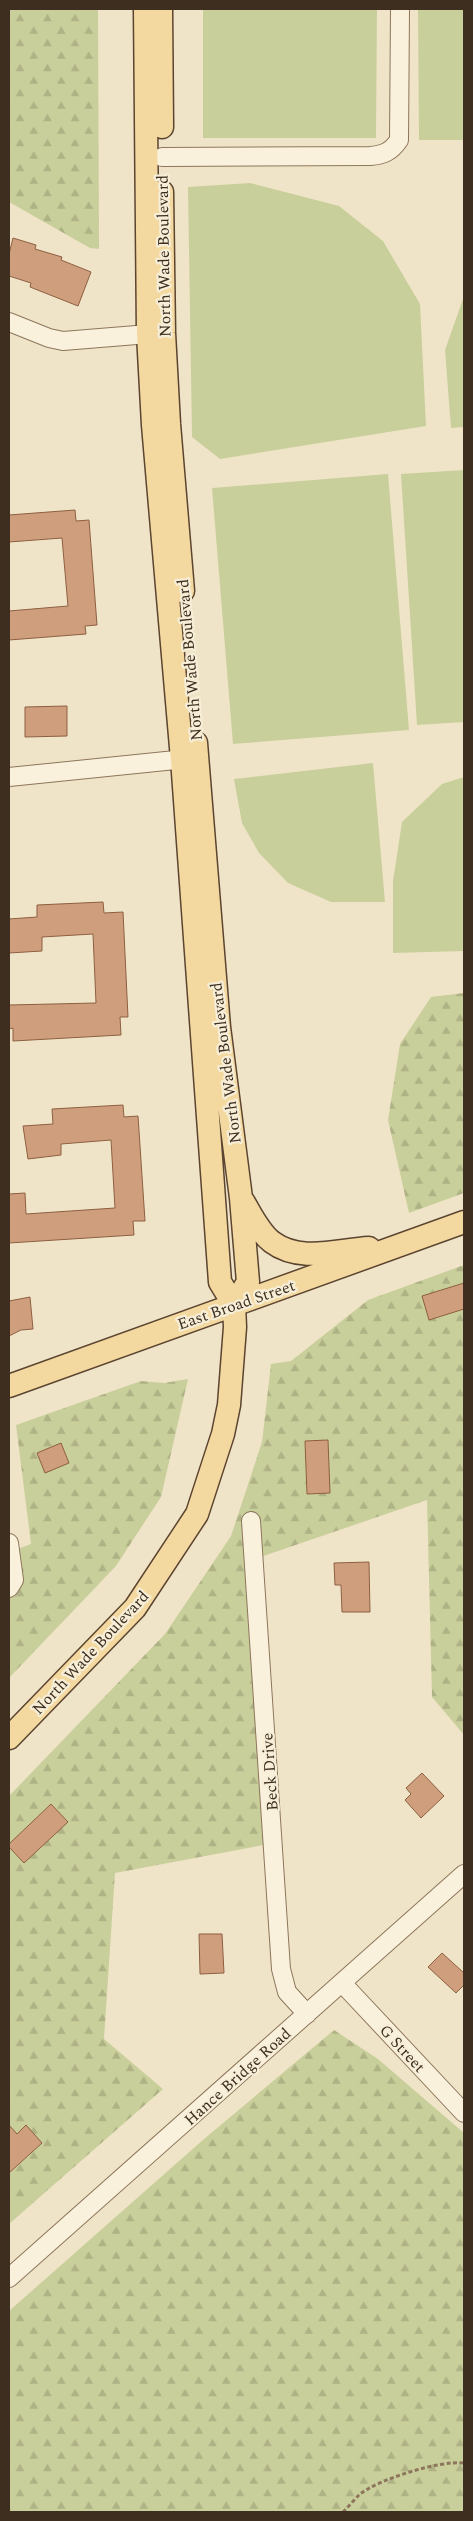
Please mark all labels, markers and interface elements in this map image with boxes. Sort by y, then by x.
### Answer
street label: North Wade Boulevard [151,175,177,337]
street label: North Wade Boulevard [171,578,209,742]
street label: North Wade Boulevard [204,981,248,1145]
street label: East Broad Street [174,1273,299,1336]
street label: North Wade Boulevard [27,1585,155,1720]
street label: Beck Drive [255,1732,285,1812]
street label: G Street [374,2019,431,2078]
street label: Hance Bridge Road [179,2022,297,2131]

